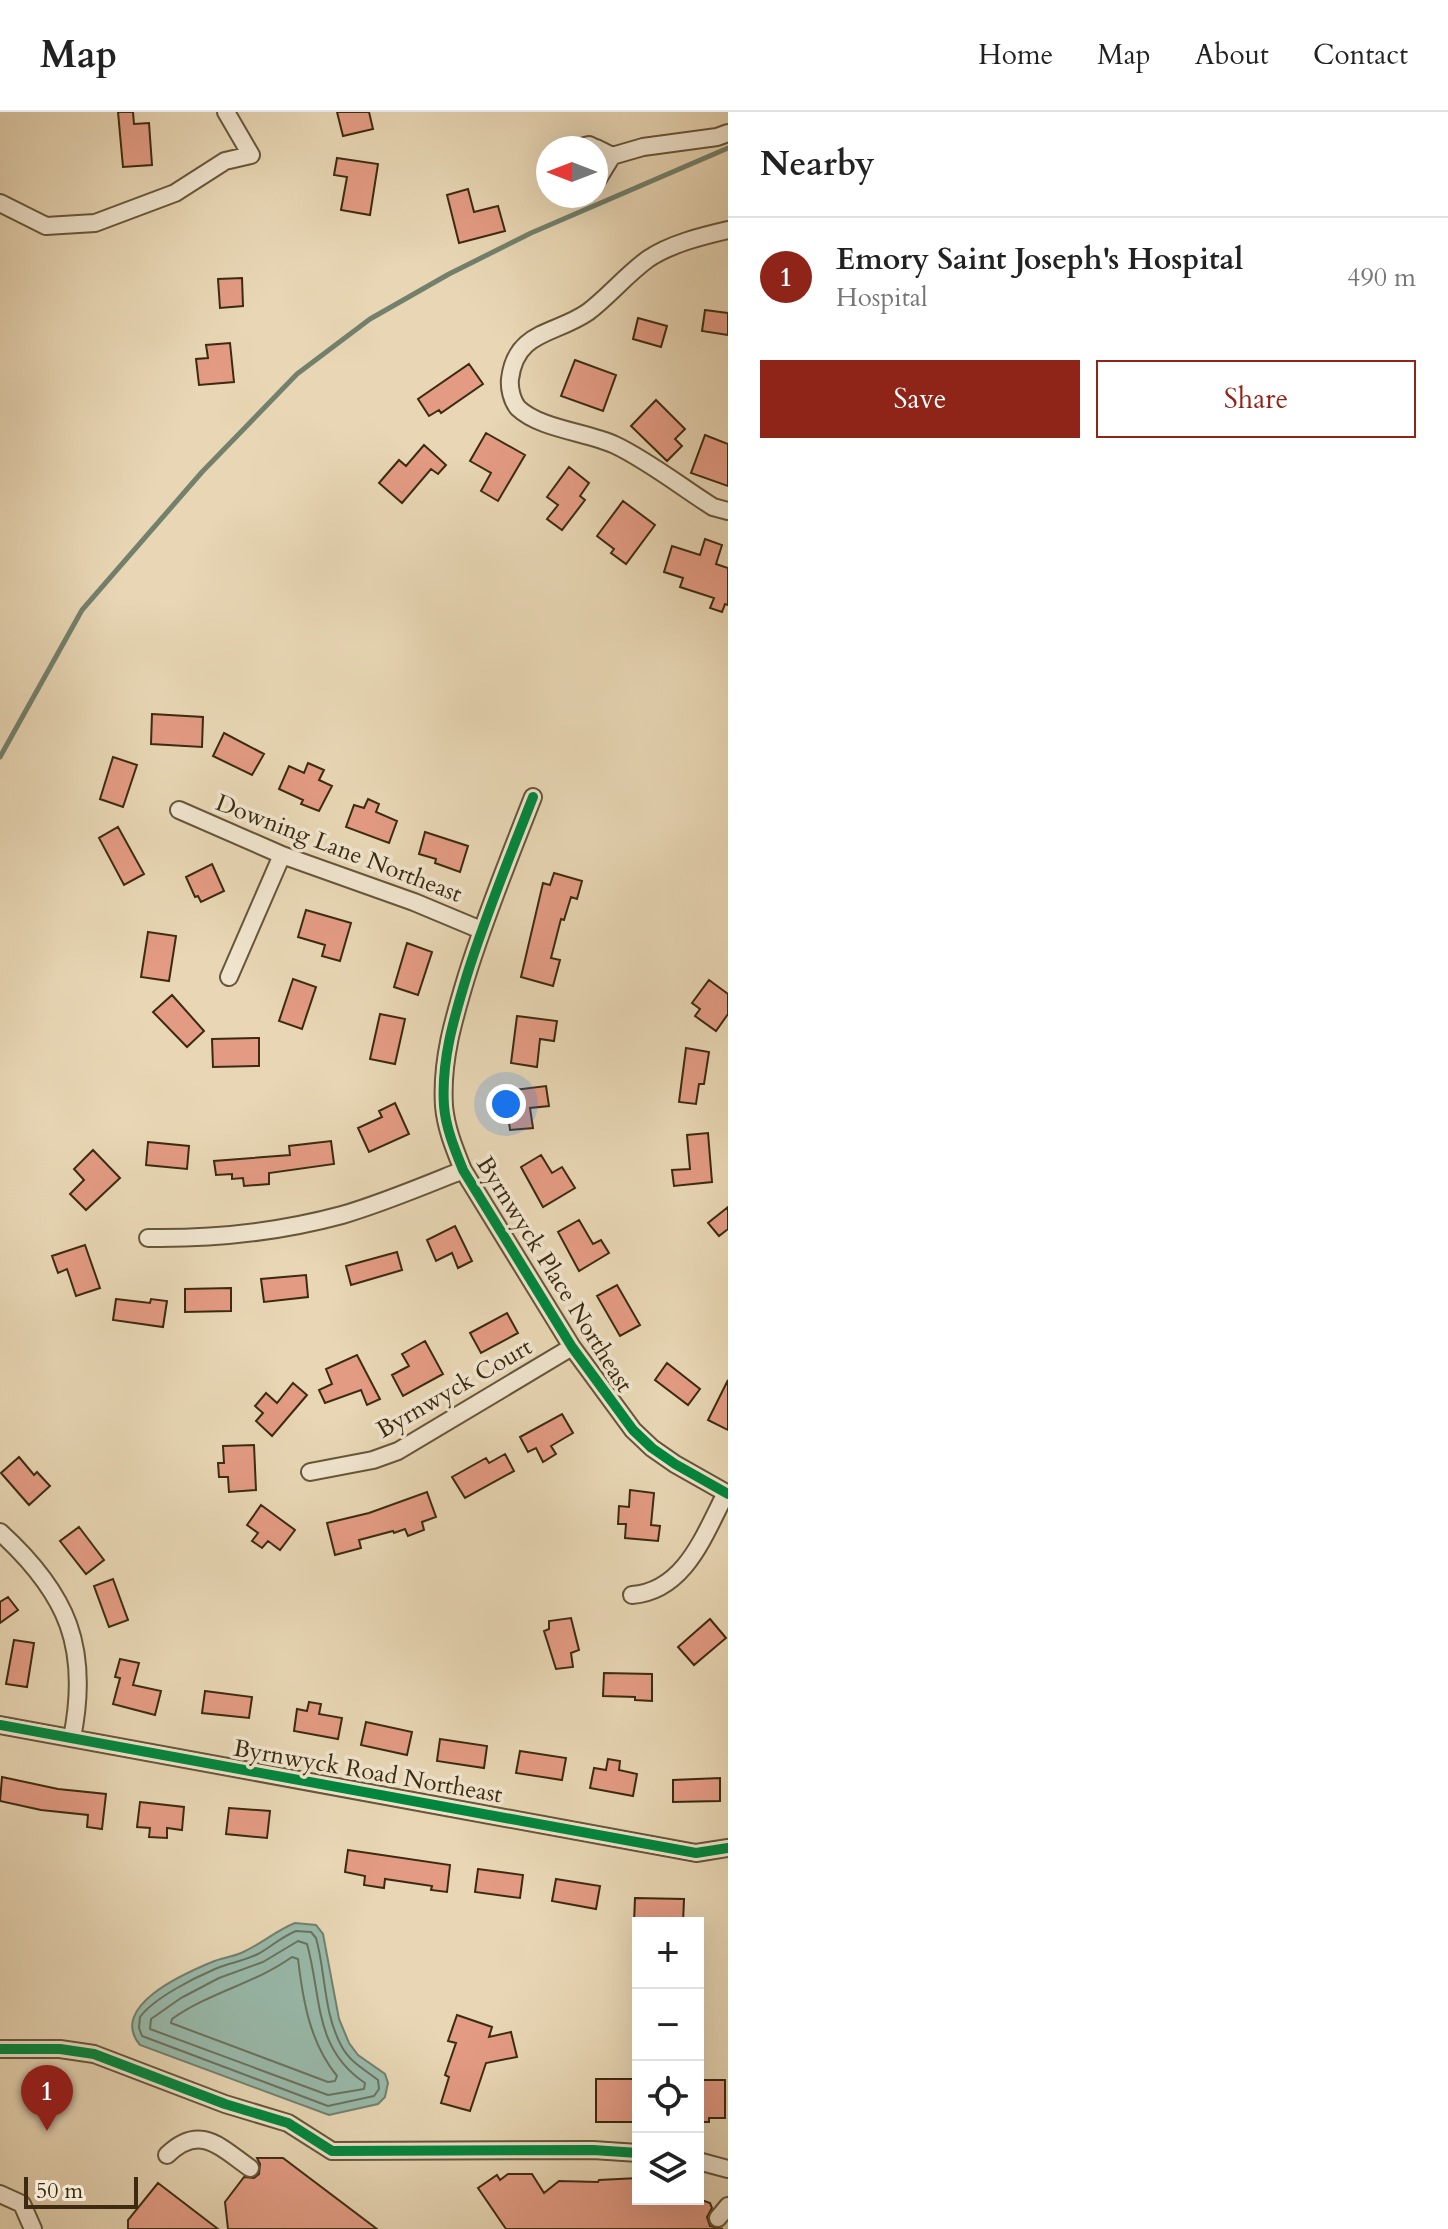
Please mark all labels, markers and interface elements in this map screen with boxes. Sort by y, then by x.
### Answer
text: Map [40,29,117,81]
text: Home [978,36,1053,74]
text: Map [1097,36,1151,74]
text: About [1195,36,1269,74]
text: Contact [1313,36,1408,74]
north arrow [536,136,608,208]
text: Nearby [760,141,875,187]
text: Emory Saint Joseph's Hospital [836,239,1243,280]
text: 1 [779,260,793,295]
text: 490 m [1347,260,1416,295]
text: Hospital [836,280,928,315]
button: Save [760,360,1080,438]
button: Share [1096,360,1416,438]
street label: Downing Lane Northeast [211,786,467,911]
your location [486,1084,526,1124]
street label: Byrnwyck Place Northeast [468,1150,641,1399]
street label: Byrnwyck Court [370,1330,538,1446]
street label: Byrnwyck Road Northeast [231,1732,505,1811]
map controls [632,1917,704,2205]
button: + [632,1917,704,1989]
button: − [632,1989,704,2061]
button: locate [632,2061,704,2133]
pin: 1 [21,2065,73,2131]
button: layers [632,2133,704,2205]
scale bar [24,2173,138,2209]
text: 50 m [36,2176,83,2206]

